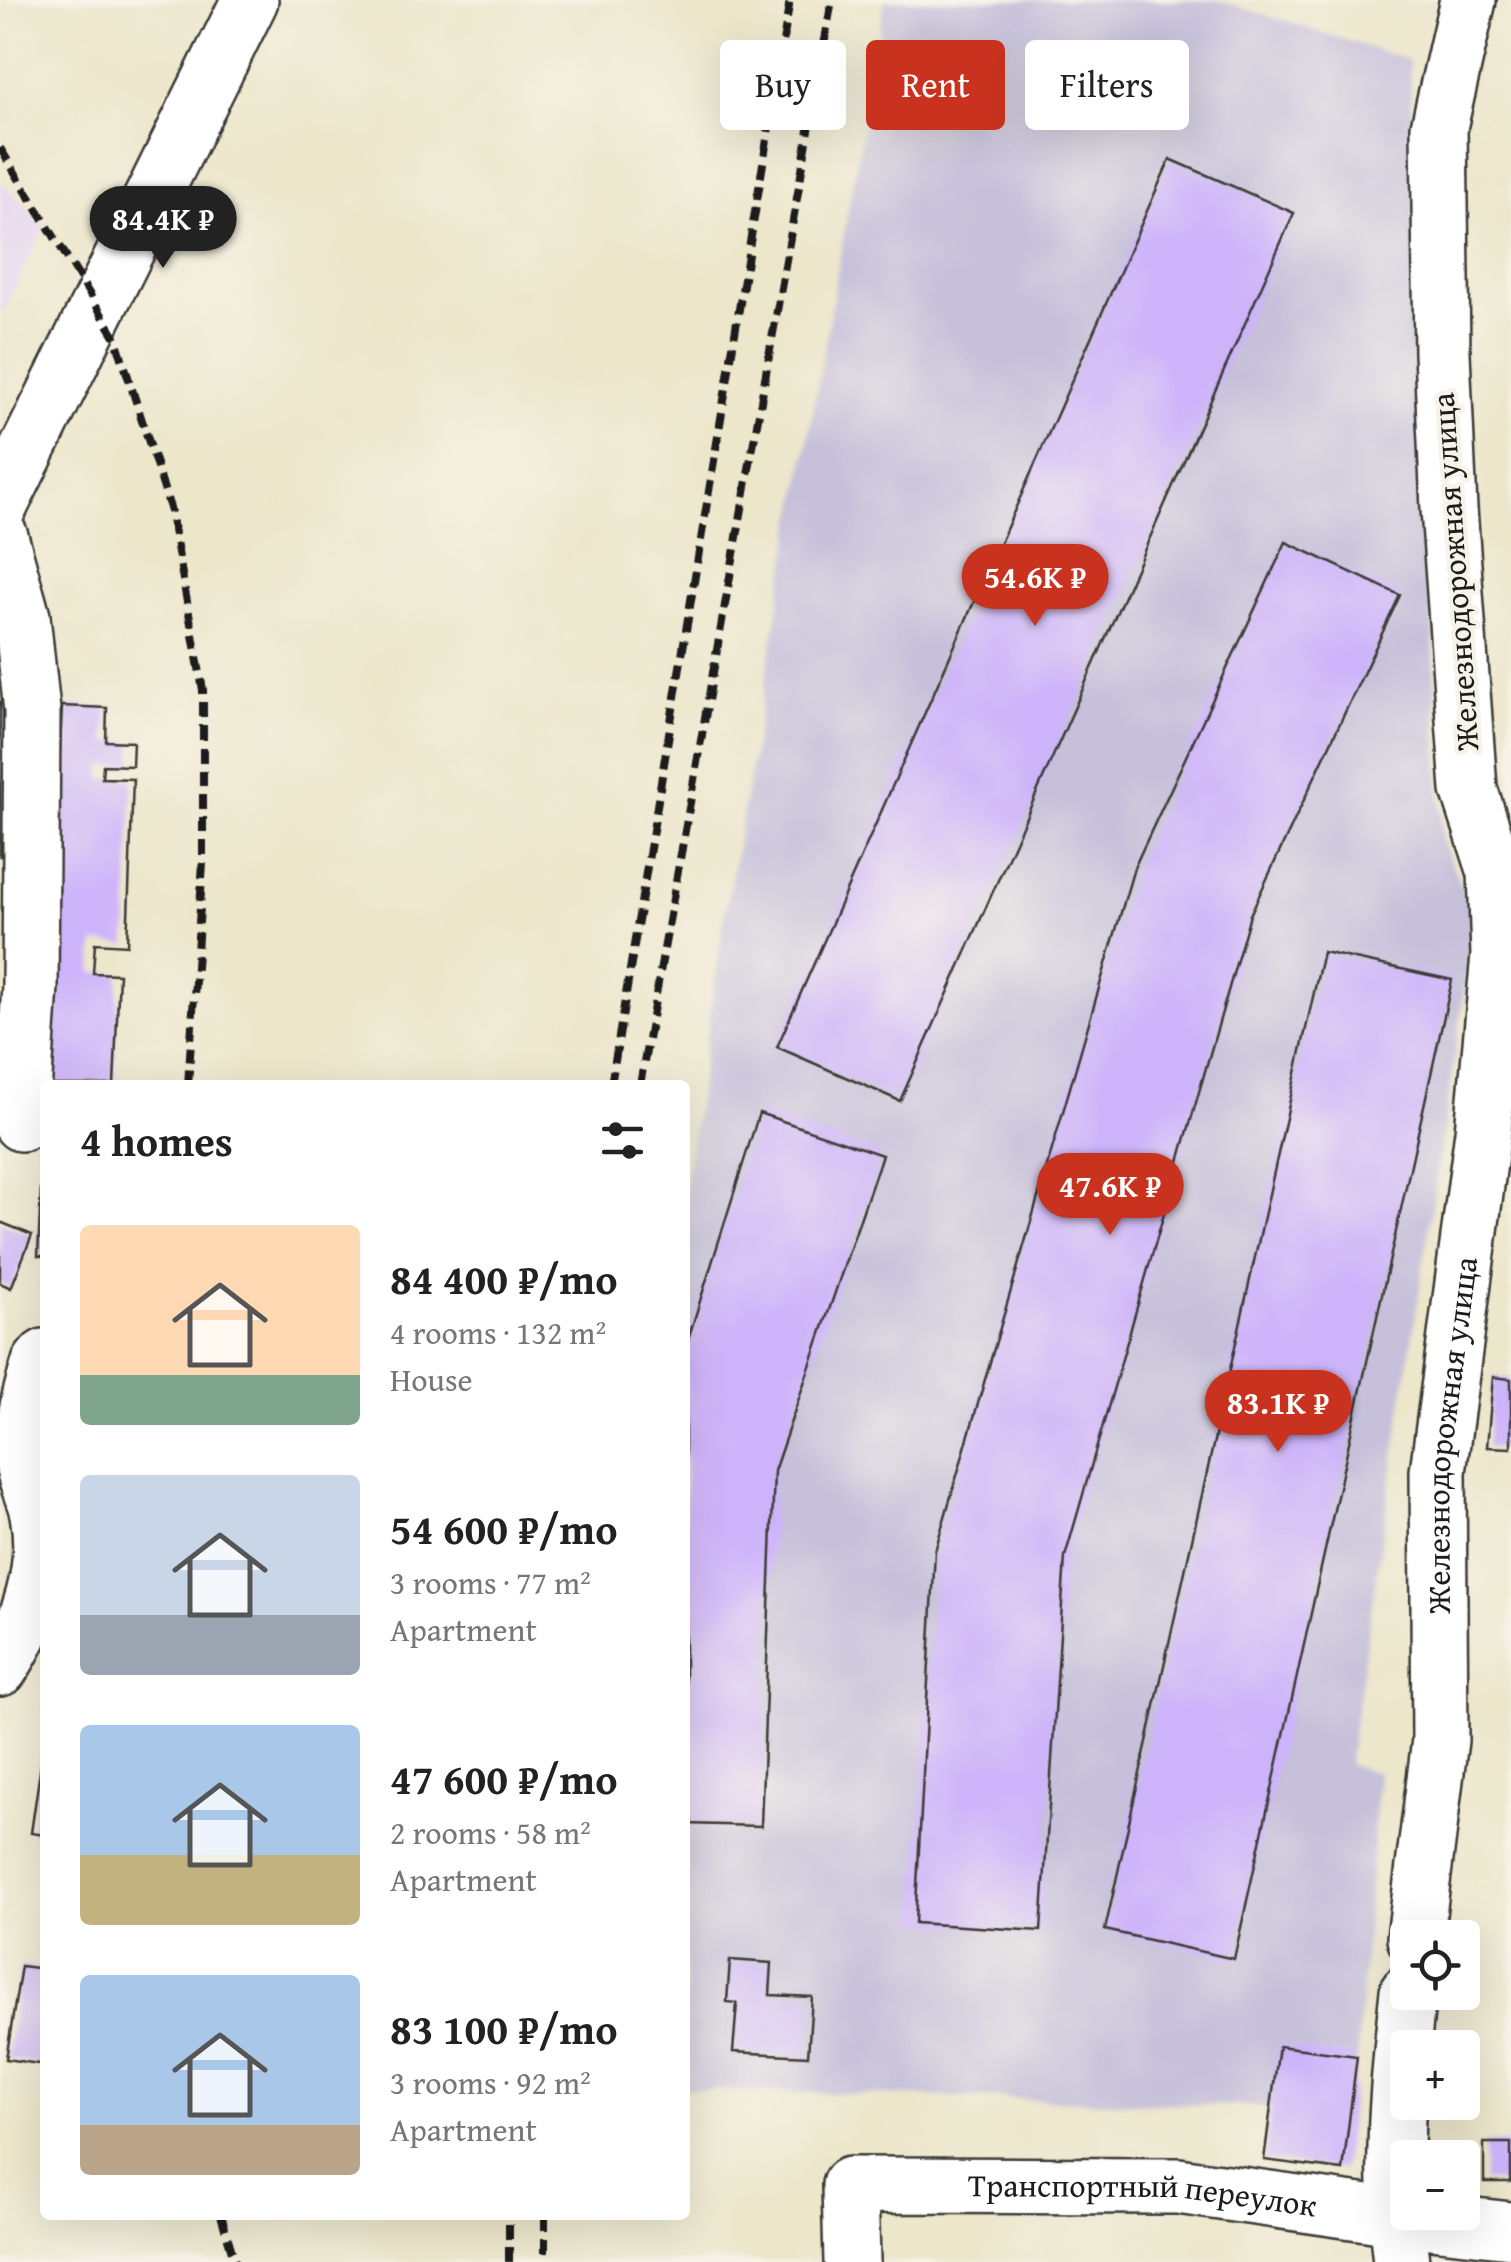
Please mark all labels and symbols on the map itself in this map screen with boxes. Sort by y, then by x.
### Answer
pin: 84.4K ₽ [71,186,255,271]
street label: Железнодорожная улица [1418,391,1491,754]
pin: 54.6K ₽ [943,544,1127,629]
pin: 47.6K ₽ [1018,1153,1202,1238]
street label: Железнодорожная улица [1414,1253,1489,1615]
pin: 83.1K ₽ [1186,1370,1370,1455]
street label: Транспортный переулок [968,2161,1320,2229]

